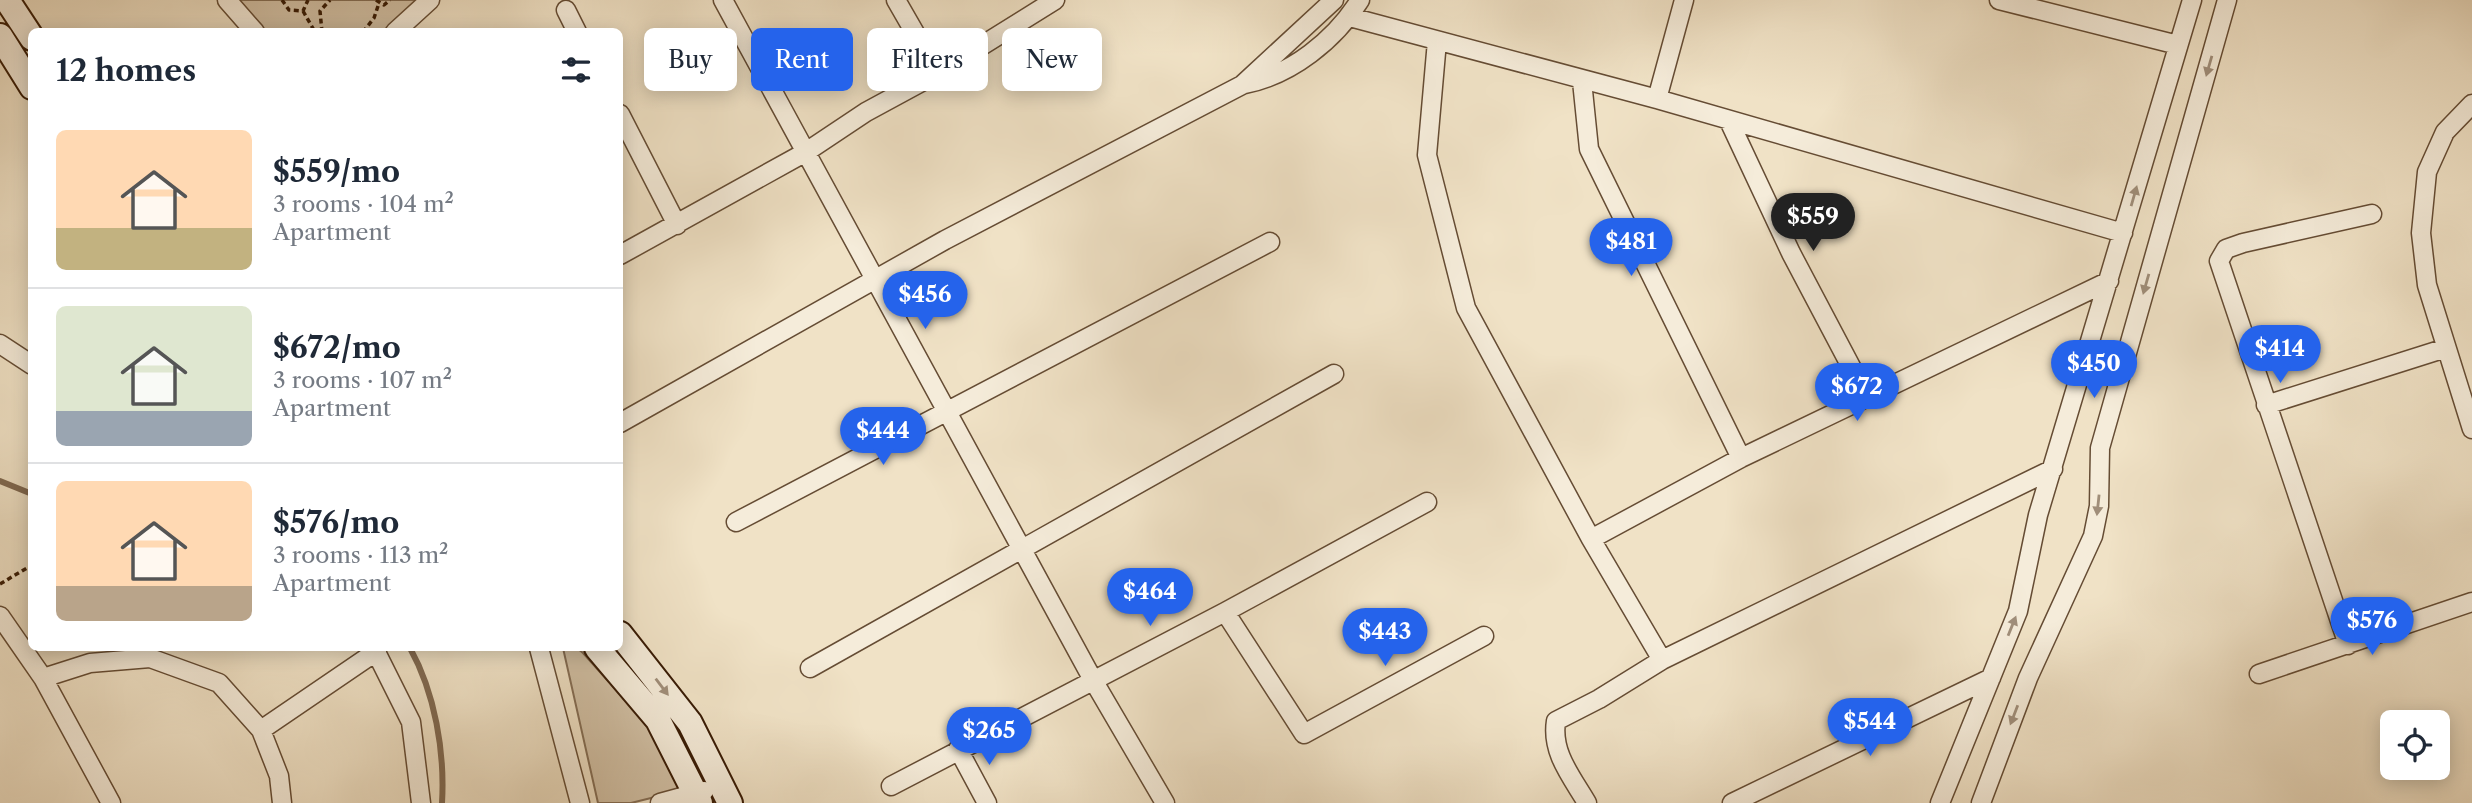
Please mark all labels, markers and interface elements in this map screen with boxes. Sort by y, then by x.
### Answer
chip: Buy [644,28,737,91]
chip: Rent [751,28,853,91]
chip: Filters [867,28,988,91]
chip: New [1002,28,1102,91]
icon: filters [557,51,595,89]
text: 12 homes [56,52,196,89]
one-way arrow [2203,55,2213,76]
text: $559/mo [273,153,400,190]
icon: home [112,158,196,242]
one-way arrow [2129,184,2140,206]
text: 3 rooms · 104 m² [273,190,454,218]
pin: $559 [1772,194,1854,253]
text: $559 [1787,202,1839,230]
text: Apartment [273,218,391,246]
pin: $481 [1590,218,1672,278]
text: $481 [1606,227,1657,255]
pin: $456 [884,272,966,331]
one-way arrow [2141,274,2151,295]
text: $456 [899,280,951,308]
pin: $414 [2239,326,2321,385]
text: $672/mo [273,329,401,366]
icon: home [112,334,196,418]
text: $414 [2255,334,2305,362]
pin: $450 [2053,340,2135,400]
text: $450 [2067,349,2121,377]
pin: $672 [1816,364,1898,423]
text: 3 rooms · 107 m² [273,366,452,394]
text: $672 [1831,372,1883,400]
text: Apartment [273,394,391,422]
pin: $444 [842,407,924,467]
text: $444 [856,416,910,444]
one-way arrow [2092,495,2103,517]
text: $576/mo [273,504,399,541]
icon: home [112,509,196,593]
text: 3 rooms · 113 m² [273,541,449,569]
pin: $464 [1109,568,1191,628]
text: Apartment [273,569,391,597]
text: $464 [1123,577,1177,605]
pin: $576 [2331,598,2413,657]
text: $576 [2347,606,2397,634]
pin: $443 [1344,608,1426,668]
one-way arrow [2006,616,2017,637]
text: $443 [1358,617,1412,645]
one-way arrow [655,678,669,696]
pin: $544 [1829,698,1911,758]
one-way arrow [2008,705,2019,726]
text: $544 [1844,707,1896,735]
pin: $265 [948,708,1030,767]
map controls [2380,710,2450,780]
button: locate [2380,710,2450,780]
text: $265 [963,716,1015,744]

